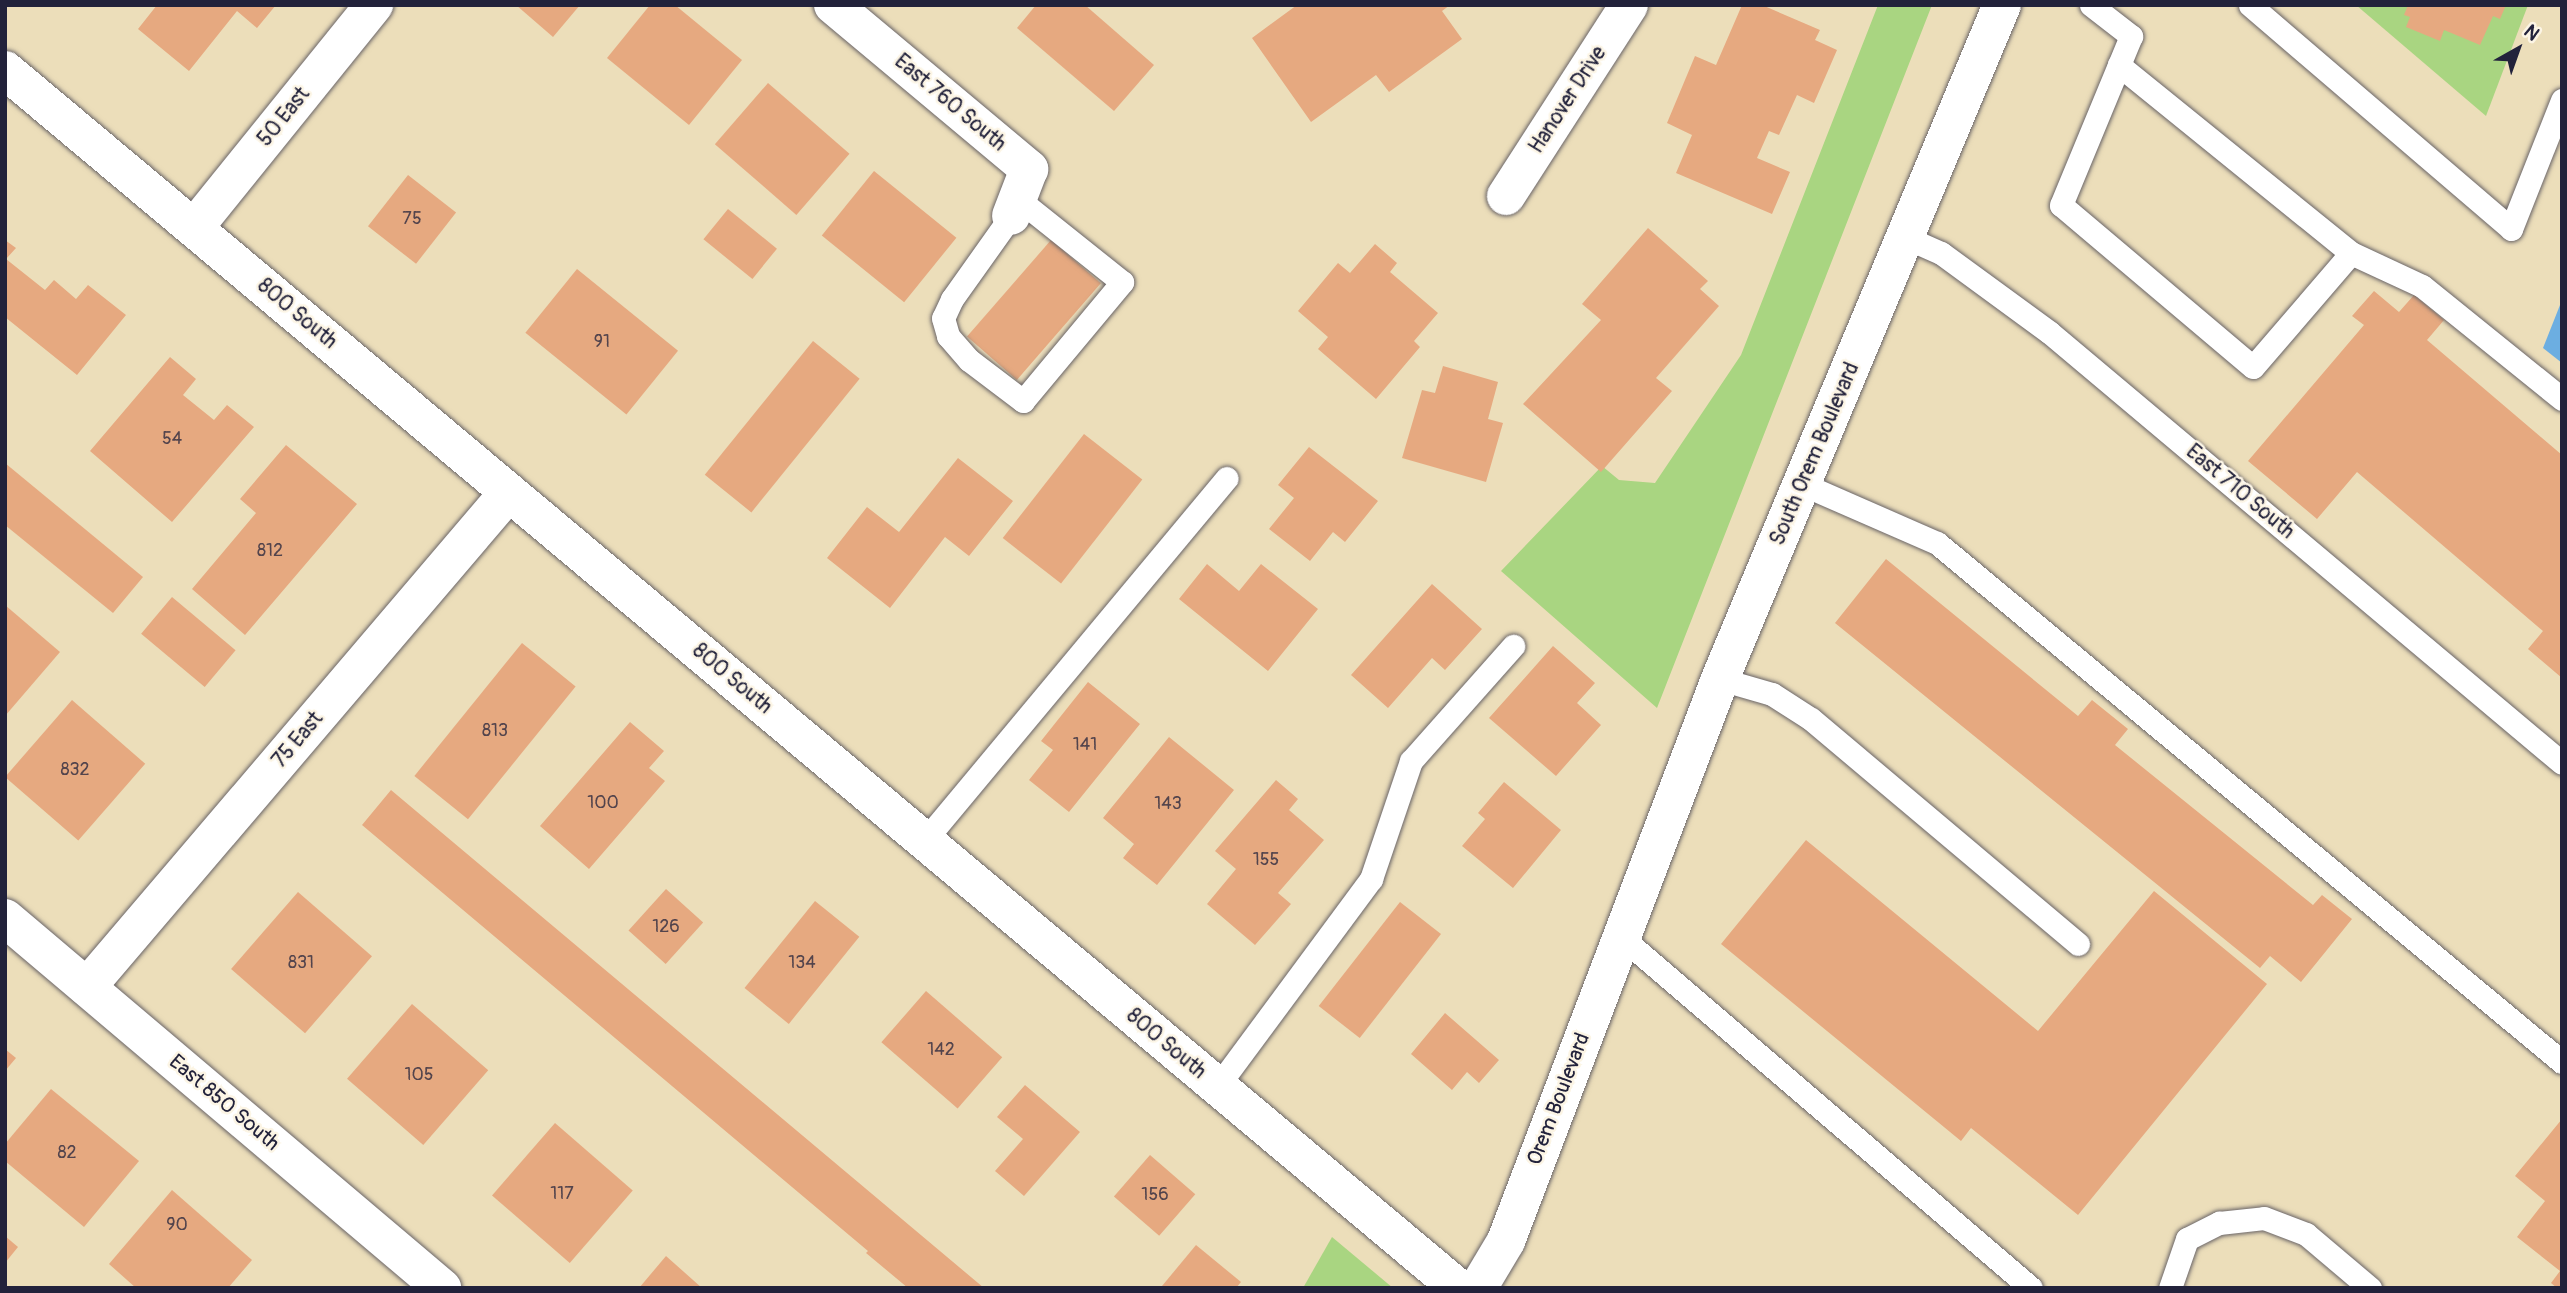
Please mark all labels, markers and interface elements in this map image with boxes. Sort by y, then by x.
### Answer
north arrow [2483,14,2553,84]
text: N [2519,20,2544,46]
street label: Hanover Drive [1524,42,1612,158]
street label: East 760 South [889,49,1011,157]
street label: 50 East [253,82,315,152]
house number: 75 [402,208,422,230]
street label: 800 South [252,273,342,355]
house number: 91 [594,331,610,353]
street label: South Orem Boulevard [1765,359,1865,549]
house number: 54 [162,428,182,450]
street label: East 710 South [2181,439,2299,545]
house number: 812 [257,540,283,562]
street label: 800 South [687,638,777,720]
street label: 75 East [267,707,329,773]
house number: 813 [482,720,508,742]
house number: 141 [1073,734,1097,756]
house number: 832 [60,759,90,781]
house number: 100 [587,792,619,814]
house number: 143 [1154,793,1182,815]
house number: 155 [1253,849,1279,871]
house number: 126 [652,916,680,938]
house number: 831 [288,952,314,974]
house number: 134 [788,952,816,974]
street label: 800 South [1121,1003,1211,1085]
street label: Orem Boulevard [1522,1029,1596,1169]
house number: 142 [927,1039,955,1061]
street label: East 850 South [164,1050,284,1156]
house number: 105 [404,1064,434,1086]
house number: 82 [57,1142,77,1164]
house number: 117 [550,1183,574,1205]
house number: 156 [1141,1184,1169,1206]
house number: 90 [166,1214,188,1236]

